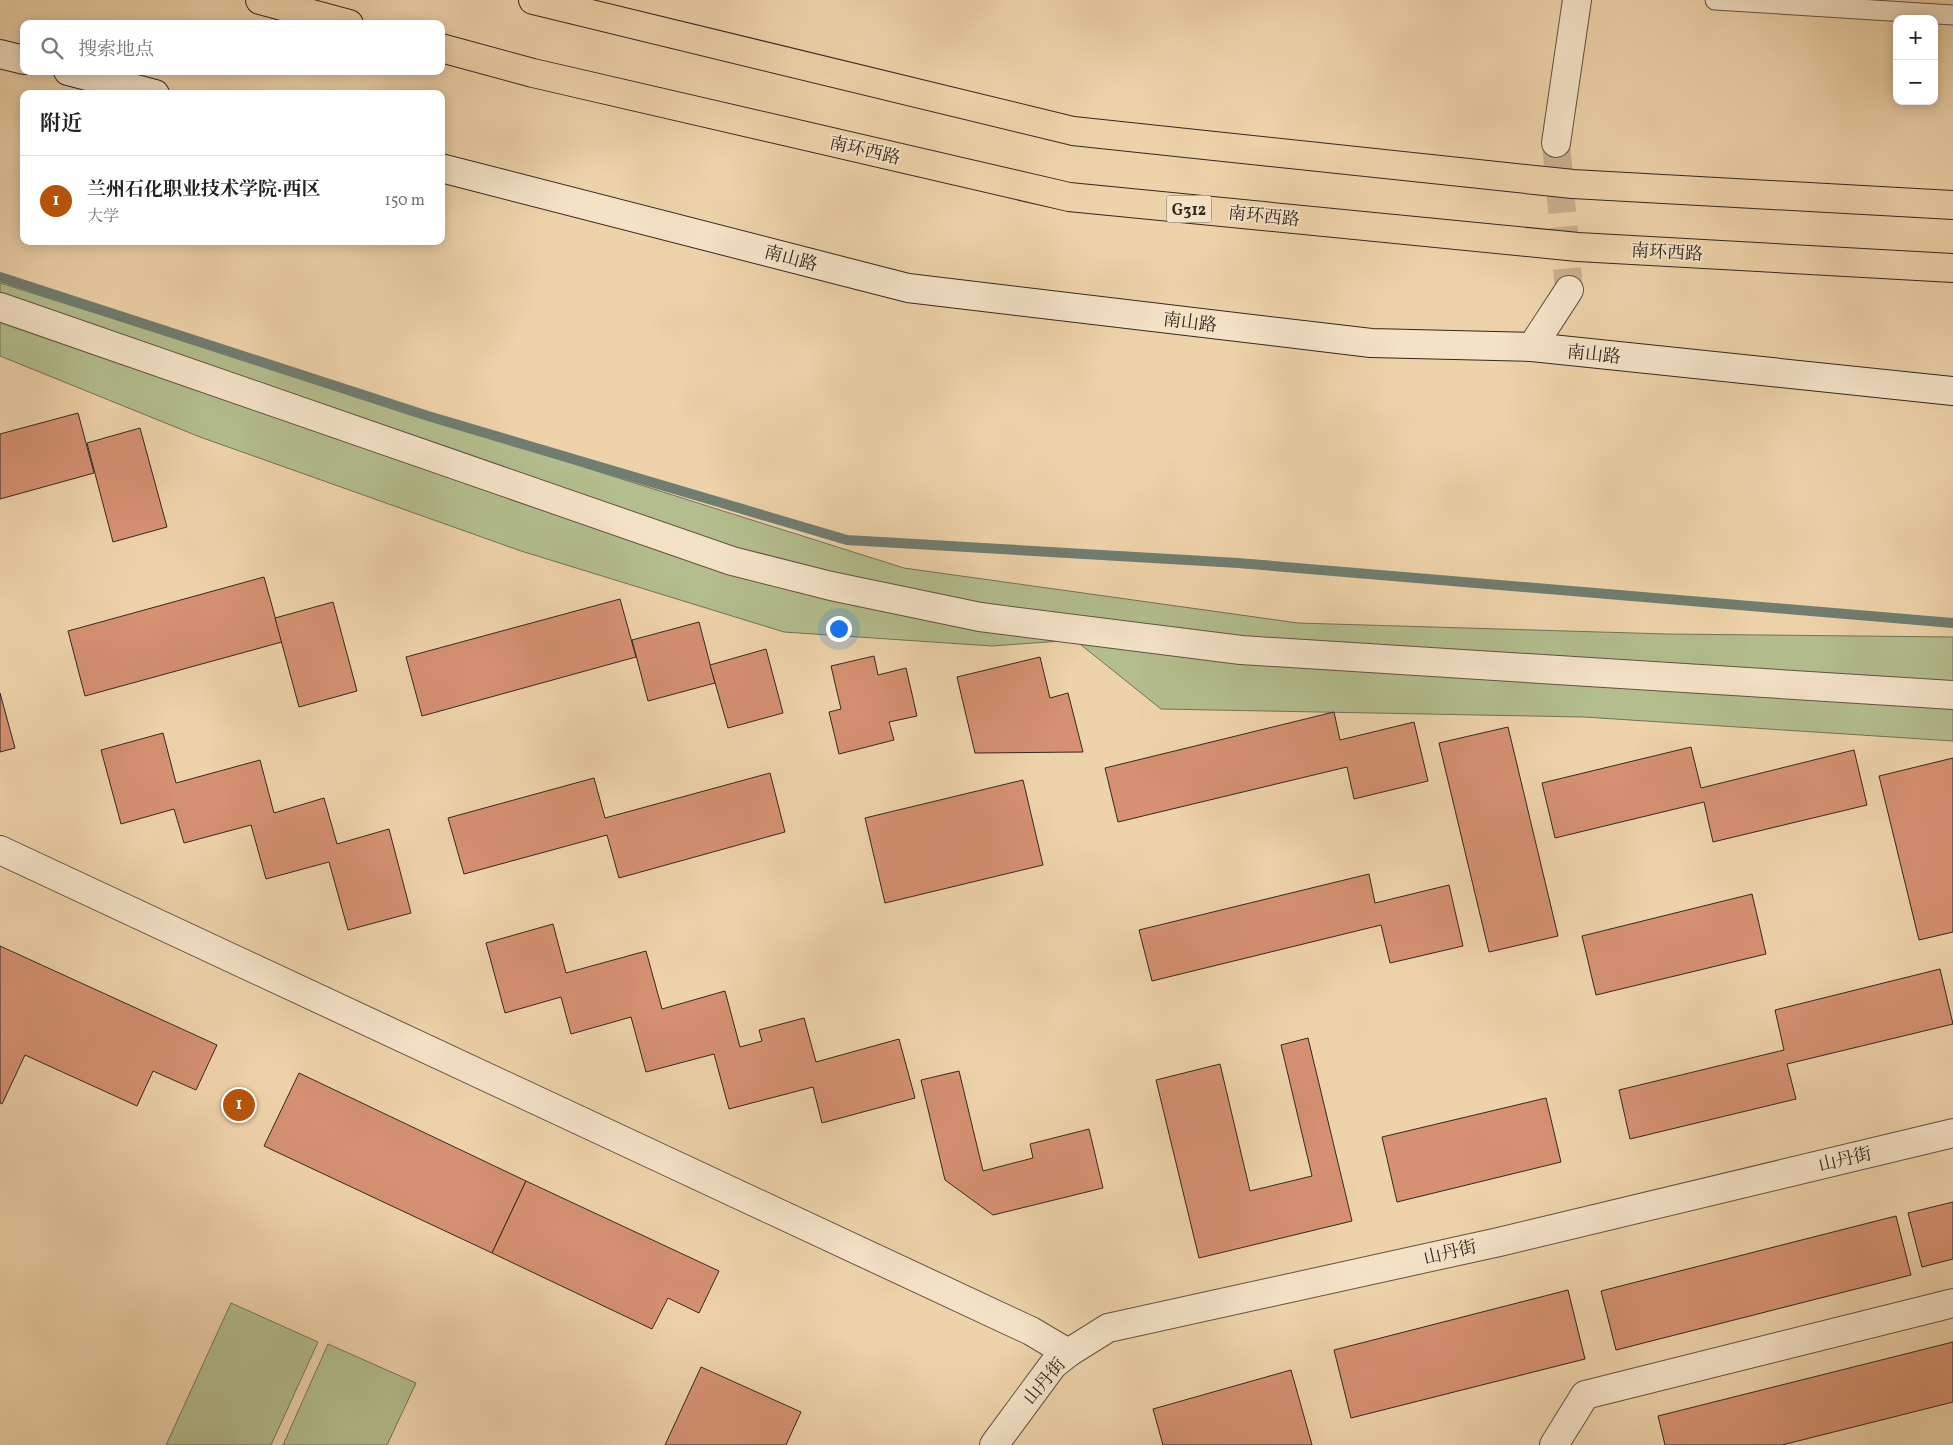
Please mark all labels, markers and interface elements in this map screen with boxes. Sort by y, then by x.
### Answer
map controls [1893,15,1938,105]
button: + [1893,15,1938,60]
search box [20,20,445,75]
icon: search [38,34,66,62]
text: 搜索地点 [78,37,154,63]
button: − [1893,60,1938,105]
text: 附近 [40,110,82,139]
street label: 南环西路 [827,131,903,172]
text: 兰州石化职业技术学院·西区 [87,177,320,203]
text: 1 [53,190,59,212]
text: 150 m [384,190,425,212]
road number: G312 [1166,195,1212,222]
street label: 南环西路 [1227,201,1301,234]
text: 大学 [87,206,119,228]
street label: 南环西路 [1630,239,1704,268]
street label: 南山路 [761,240,820,279]
street label: 南山路 [1161,308,1218,339]
street label: 南山路 [1566,340,1622,371]
your location [826,616,852,642]
pin: 1 [223,1086,255,1124]
street label: 山丹街 [1816,1142,1874,1179]
street label: 山丹街 [1421,1235,1479,1272]
street label: 山丹街 [1018,1353,1072,1411]

